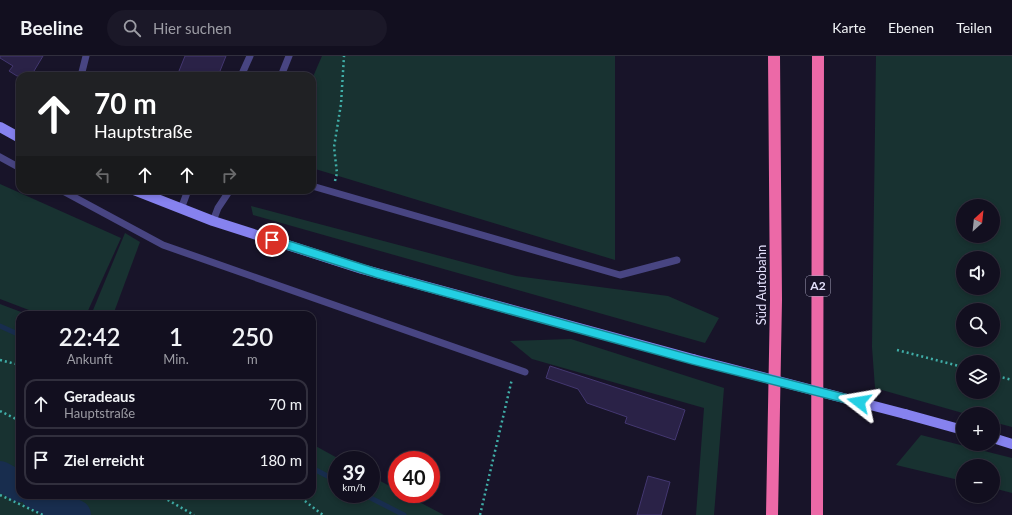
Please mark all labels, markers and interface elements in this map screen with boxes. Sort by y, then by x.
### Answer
search box [107,10,387,46]
text: Beeline [20,16,83,39]
icon: search [121,17,143,39]
text: Hier suchen [153,19,232,37]
text: Karte [832,19,866,36]
text: Ebenen [888,19,934,36]
text: Teilen [956,19,992,36]
text: 70 m [94,86,157,120]
icon: ahead [28,88,80,140]
text: Hauptstraße [94,120,192,142]
icon: left [92,164,114,186]
icon: ahead [134,164,156,186]
icon: ahead [176,164,198,186]
icon: right [218,164,240,186]
north arrow [956,199,1000,243]
map controls [956,199,1000,503]
pin [255,223,289,257]
icon: arrive [261,229,283,251]
street label: Süd Autobahn [753,245,769,325]
button: sound [956,251,1000,295]
road number: A2 [806,276,830,296]
button: search [956,303,1000,347]
text: 22:42 [59,322,121,351]
text: 1 [169,322,183,351]
text: 250 [231,322,273,351]
text: Ankunft [67,351,113,367]
text: Min. [163,351,189,367]
text: m [247,351,258,367]
button: layers [956,355,1000,399]
position arrow [838,381,880,423]
text: Geradeaus [64,387,135,405]
icon: ahead [30,393,52,415]
text: 70 m [268,395,302,413]
text: Hauptstraße [64,405,135,421]
button: + [956,407,1000,451]
icon: arrive [30,449,52,471]
text: Ziel erreicht [64,451,144,469]
text: 180 m [260,451,302,469]
speed limit sign: 40 [388,451,440,503]
button: − [956,459,1000,503]
text: 39 [342,460,366,484]
text: km/h [342,481,366,493]

